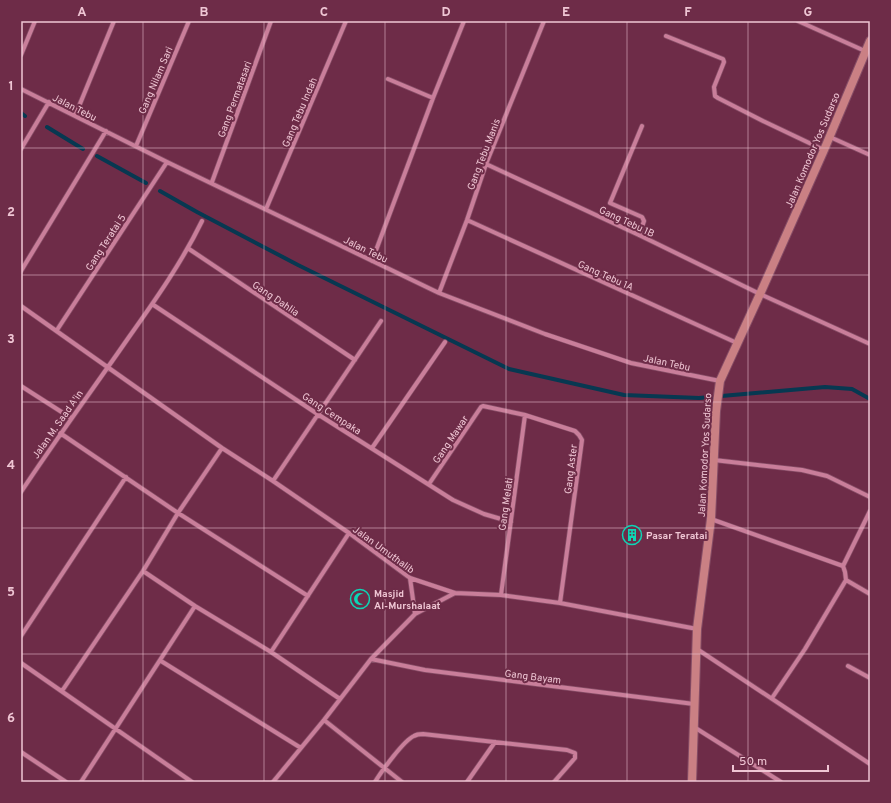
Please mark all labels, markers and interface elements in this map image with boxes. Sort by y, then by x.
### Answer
text: A [77,5,87,21]
text: B [200,5,209,21]
text: C [320,5,328,21]
text: D [441,5,451,21]
text: E [562,5,570,21]
text: F [684,5,692,21]
text: G [804,5,813,21]
street label: Gang Nilam Sari [136,45,176,116]
street label: Gang Permatasari [216,59,255,140]
street label: Gang Tebu Indah [280,76,321,149]
text: 1 [8,79,14,95]
street label: Jalan Komodor Yos Sudarso [783,90,844,210]
street label: Jalan Tebu [50,92,99,125]
street label: Gang Tebu Manis [465,117,504,192]
street label: Gang Tebu 1B [597,204,656,241]
text: 2 [7,205,15,221]
street label: Gang Teratai 5 [83,212,129,274]
street label: Jalan Tebu [341,234,390,267]
street label: Gang Tebu 1A [575,258,636,295]
street label: Gang Dahlia [249,279,301,320]
text: 3 [7,332,15,348]
street label: Jalan Tebu [642,352,691,375]
street label: Jalan M. Saad A'in [30,388,87,462]
street label: Gang Cempaka [299,390,363,438]
street label: Jalan Komodor Yos Sudarso [696,392,715,518]
street label: Gang Mawar [430,413,472,466]
street label: Gang Aster [562,443,581,495]
text: 4 [7,458,15,474]
street label: Gang Melati [496,477,517,532]
street label: Jalan Umuthalib [350,523,417,577]
building icon: Pasar Teratai [621,524,643,546]
place label: Pasar Teratai [646,530,708,543]
text: 5 [7,585,15,601]
mosque icon: Masjid Al-Murshalaat [349,588,371,610]
place label: Masjid Al-Murshalaat [374,588,441,613]
street label: Gang Bayam [504,668,562,687]
text: 6 [7,711,15,727]
scale bar [733,747,828,773]
text: 50 m [739,754,767,770]

